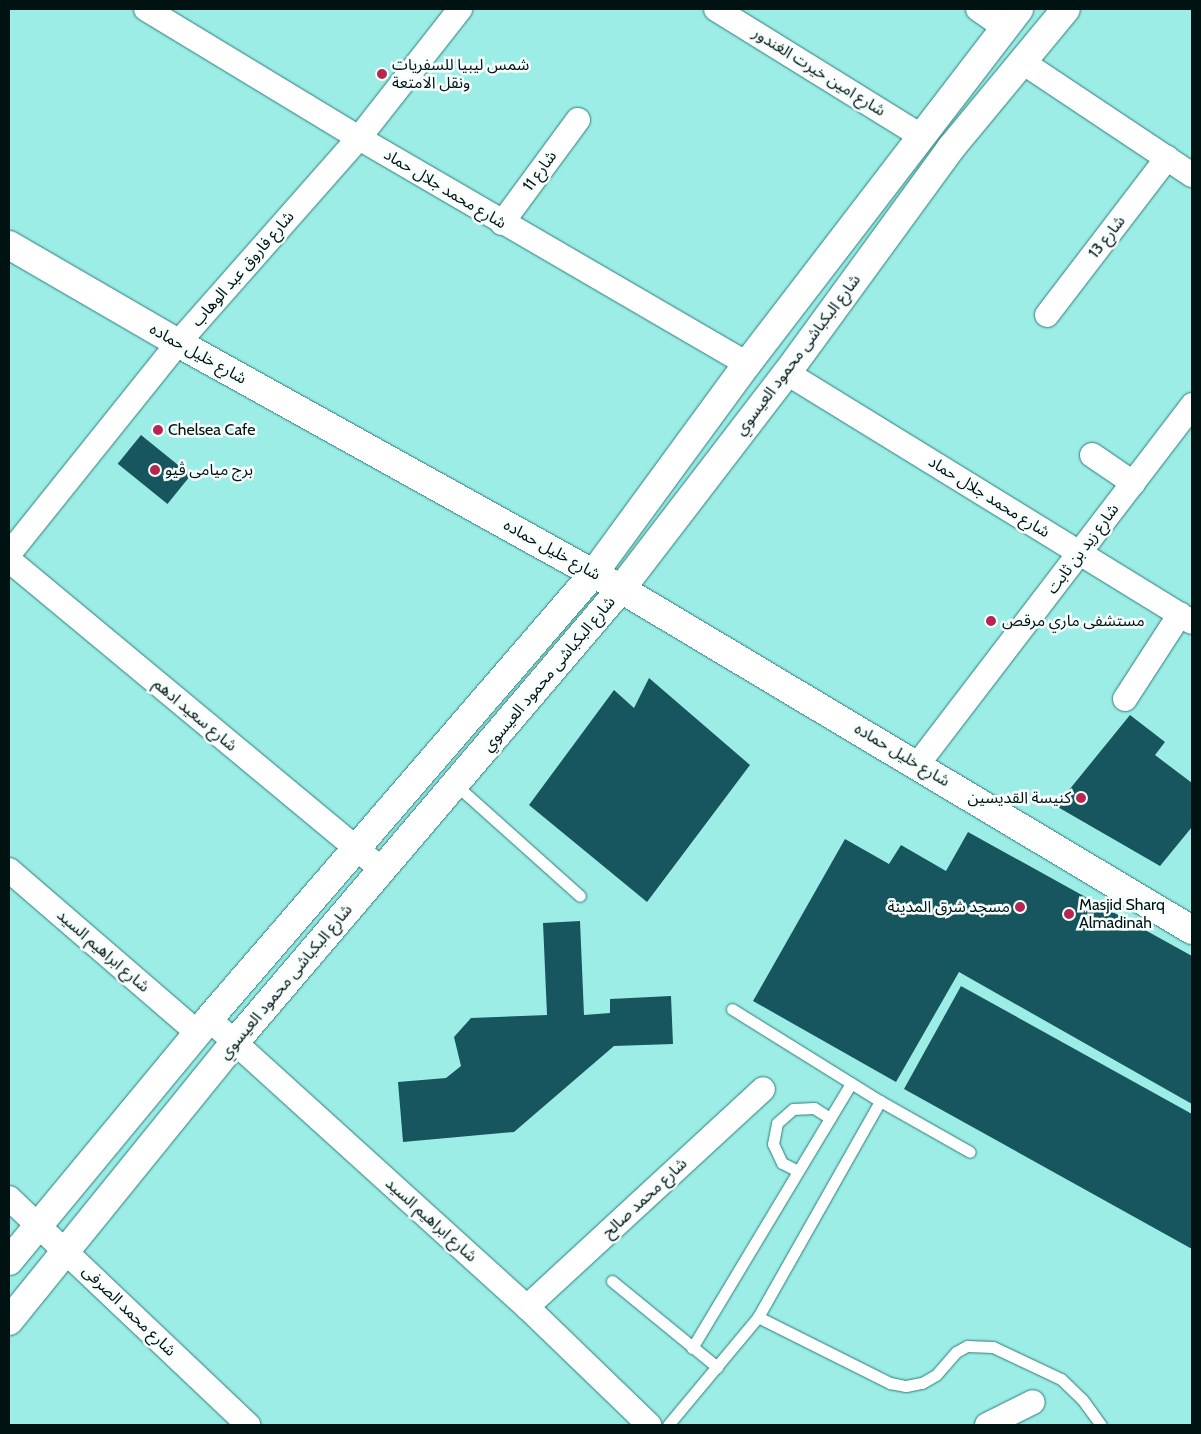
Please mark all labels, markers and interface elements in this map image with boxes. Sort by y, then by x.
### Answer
street label: شارع امين خيرت الغندور [749,23,889,121]
place label: شمس ليبيا للسفريات ونقل الامتعة [392,55,529,93]
marker: شمس ليبيا للسفريات ونقل الامتعة [376,68,388,80]
street label: شارع محمد جلال حماد [380,145,510,233]
street label: شارع 11 [519,147,561,195]
street label: شارع فاروق عبد الوهاب [188,207,298,331]
street label: شارع 13 [1084,212,1130,262]
street label: شارع البكباشى محمود العيسوي [731,271,865,439]
street label: شارع خليل حماده [146,319,250,389]
place label: Chelsea Cafe [168,420,255,440]
marker: Chelsea Cafe [152,424,164,436]
street label: شارع محمد جلال حماد [925,452,1053,542]
place label: برج ميامى ڤيو [165,460,253,480]
marker: برج ميامى ڤيو [149,464,161,476]
street label: شارع زيد بن ثابت [1043,500,1123,598]
street label: شارع خليل حماده [500,515,604,585]
street label: شارع البكباشى محمود العيسوي [478,593,620,755]
place label: مستشفى ماري مرقص [1002,611,1145,631]
marker: مستشفى ماري مرقص [984,614,998,628]
street label: شارع سعيد ادهم [149,674,241,756]
street label: شارع خليل حماده [851,719,953,791]
place label: كنيسة القديسين [968,788,1071,808]
marker: كنيسة القديسين [1075,792,1087,804]
place label: Masjid Sharq Almadinah [1079,895,1165,933]
place label: مسجد شرق المدينة [888,897,1010,917]
street label: شارع البكباشى محمود العيسوي [215,901,357,1063]
marker: مسجد شرق المدينة [1014,901,1026,913]
street label: شارع ابراهيم السيد [53,906,153,996]
marker: Masjid Sharq Almadinah [1063,908,1075,920]
street label: شارع محمد صالح [599,1154,691,1242]
street label: شارع ابراهيم السيد [381,1174,481,1266]
street label: شارع محمد الصرفى [78,1261,180,1361]

